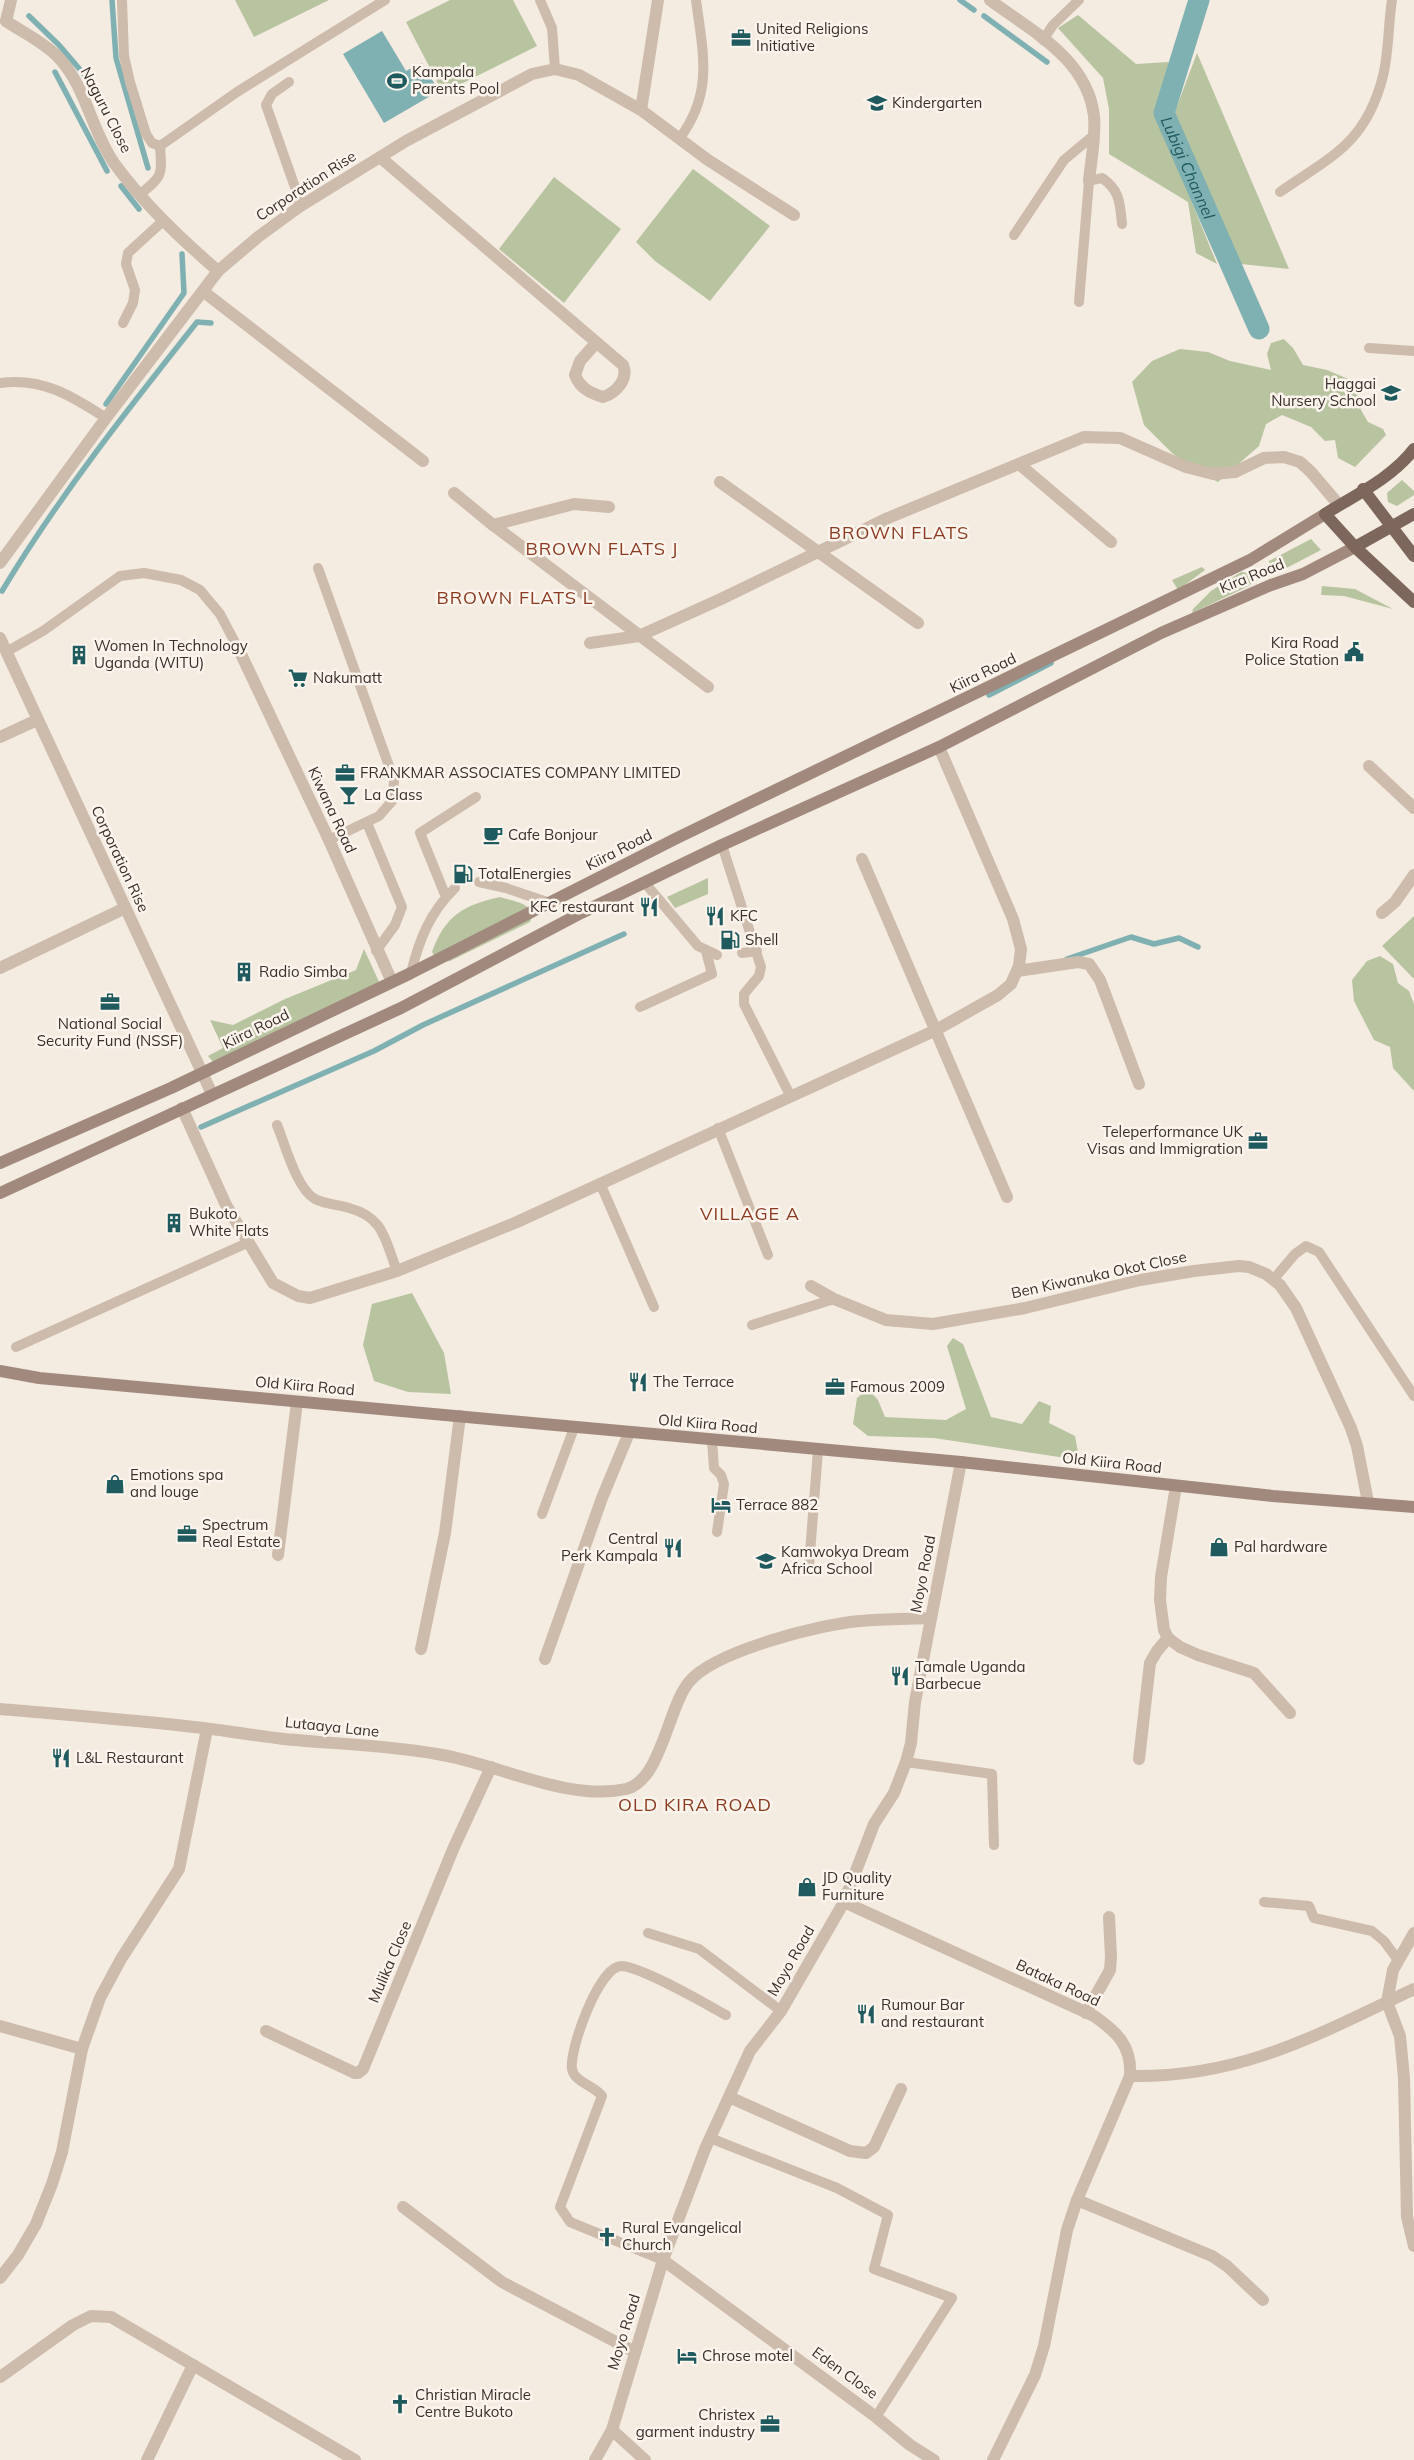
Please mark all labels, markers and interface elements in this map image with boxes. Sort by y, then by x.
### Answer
place label: United Religions Initiative [756,19,868,55]
office icon: United Religions Initiative [730,27,752,49]
place label: Kampala Parents Pool [412,62,499,98]
street label: Naguru Close [77,64,136,156]
sports icon: Kampala Parents Pool [386,70,408,92]
school or university icon: Kindergarten [866,92,888,114]
place label: Kindergarten [892,93,982,112]
water label: Lubigi Channel [1157,113,1219,222]
street label: Corporation Rise [252,146,359,225]
place label: Haggai Nursery School [1271,374,1376,410]
school or university icon: Haggai Nursery School [1380,382,1402,404]
district label: BROWN FLATS [829,521,969,544]
district label: BROWN FLATS J [525,537,679,560]
street label: Kira Road [1217,554,1287,597]
district label: BROWN FLATS L [437,586,593,609]
place label: Kira Road Police Station [1245,633,1339,669]
place label: Women In Technology Uganda (WITU) [94,636,248,672]
public building icon: Kira Road Police Station [1343,641,1365,663]
building icon: Women In Technology Uganda (WITU) [68,644,90,666]
street label: Kiira Road [946,648,1019,697]
supermarket icon: Nakumatt [287,667,309,689]
place label: Nakumatt [313,668,382,687]
office icon: FRANKMAR ASSOCIATES COMPANY LIMITED [334,762,356,784]
street label: Kiwana Road [304,763,361,856]
place label: FRANKMAR ASSOCIATES COMPANY LIMITED [360,763,681,782]
bar icon: La Class [338,784,360,806]
place label: La Class [364,785,423,804]
street label: Corporation Rise [87,803,153,915]
cafe icon: Cafe Bonjour [482,824,504,846]
place label: Cafe Bonjour [508,825,598,844]
street label: Kiira Road [583,825,655,874]
fuel station icon: TotalEnergies [452,863,474,885]
place label: TotalEnergies [478,864,572,883]
restaurant icon: KFC restaurant [638,896,660,918]
place label: KFC restaurant [530,897,634,916]
restaurant icon: KFC [704,905,726,927]
place label: KFC [730,906,758,925]
fuel station icon: Shell [719,929,741,951]
place label: Shell [745,930,778,949]
building icon: Radio Simba [233,961,255,983]
place label: Radio Simba [259,962,348,981]
office icon: National Social Security Fund (NSSF) [99,991,121,1013]
street label: Kiira Road [219,1004,292,1053]
place label: National Social Security Fund (NSSF) [37,1014,183,1050]
place label: Teleperformance UK Visas and Immigration [1087,1122,1243,1158]
office icon: Teleperformance UK Visas and Immigration [1247,1130,1269,1152]
district label: VILLAGE A [700,1202,800,1225]
place label: Bukoto White Flats [189,1204,269,1240]
building icon: Bukoto White Flats [163,1212,185,1234]
street label: Ben Kiwanuka Okot Close [1009,1247,1188,1302]
restaurant icon: The Terrace [627,1371,649,1393]
street label: Old Kiira Road [255,1372,356,1399]
place label: The Terrace [653,1372,734,1391]
office icon: Famous 2009 [824,1376,846,1398]
place label: Famous 2009 [850,1377,945,1396]
street label: Old Kiira Road [658,1410,759,1437]
street label: Old Kiira Road [1061,1448,1163,1477]
place label: Emotions spa and louge [130,1465,223,1501]
shop icon: Emotions spa and louge [104,1473,126,1495]
hotel icon: Terrace 882 [710,1494,732,1516]
place label: Terrace 882 [736,1495,818,1514]
place label: Spectrum Real Estate [202,1515,281,1551]
office icon: Spectrum Real Estate [176,1523,198,1545]
place label: Central Perk Kampala [561,1529,658,1565]
street label: Moyo Road [906,1534,939,1614]
shop icon: Pal hardware [1208,1536,1230,1558]
restaurant icon: Central Perk Kampala [662,1537,684,1559]
place label: Pal hardware [1234,1537,1327,1556]
place label: Kamwokya Dream Africa School [781,1542,909,1578]
school or university icon: Kamwokya Dream Africa School [755,1550,777,1572]
place label: Tamale Uganda Barbecue [915,1657,1026,1693]
restaurant icon: Tamale Uganda Barbecue [889,1665,911,1687]
street label: Lutaaya Lane [284,1712,380,1741]
restaurant icon: L&L Restaurant [50,1747,72,1769]
place label: L&L Restaurant [76,1748,183,1767]
district label: OLD KIRA ROAD [618,1793,772,1816]
place label: JD Quality Furniture [822,1868,892,1904]
shop icon: JD Quality Furniture [796,1876,818,1898]
street label: Mulika Close [364,1918,415,2006]
street label: Moyo Road [763,1922,818,1999]
street label: Bataka Road [1013,1955,1103,2010]
place label: Rumour Bar and restaurant [881,1995,984,2031]
restaurant icon: Rumour Bar and restaurant [855,2003,877,2025]
place label: Rural Evangelical Church [622,2218,741,2254]
church icon: Rural Evangelical Church [596,2226,618,2248]
street label: Moyo Road [603,2292,644,2372]
street label: Eden Close [809,2342,882,2403]
hotel icon: Chrose motel [676,2345,698,2367]
place label: Chrose motel [702,2346,793,2365]
place label: Christian Miracle Centre Bukoto [415,2385,531,2421]
church icon: Christian Miracle Centre Bukoto [389,2393,411,2415]
place label: Christex garment industry [636,2405,755,2441]
office icon: Christex garment industry [759,2413,781,2435]

